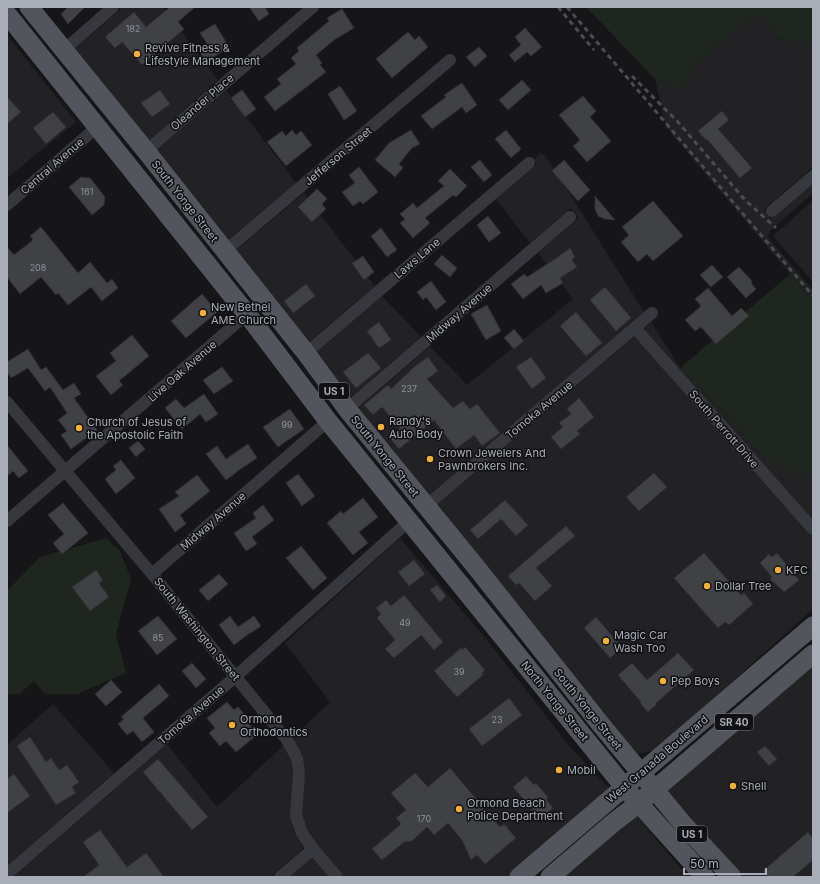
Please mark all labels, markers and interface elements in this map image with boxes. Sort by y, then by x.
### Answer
house number: 182 [126,23,140,34]
place label: Revive Fitness & Lifestyle Management [145,41,261,68]
marker: Revive Fitness & Lifestyle Management [132,49,142,59]
street label: Oleander Place [168,71,236,133]
street label: Jefferson Street [301,123,375,188]
street label: Central Avenue [17,135,87,197]
street label: South Yonge Street [149,157,222,245]
house number: 161 [81,186,93,197]
street label: Laws Lane [391,235,443,281]
house number: 208 [30,262,47,273]
street label: Midway Avenue [423,281,495,345]
place label: New Bethel AME Church [211,300,276,327]
marker: New Bethel AME Church [198,308,208,318]
street label: Live Oak Avenue [145,337,219,405]
street label: Tomoka Avenue [503,378,575,442]
road number: US 1 [319,383,349,399]
house number: 237 [401,383,417,394]
street label: South Perrott Drive [686,387,762,471]
street label: South Yonge Street [348,413,422,500]
place label: Randy's Auto Body [389,414,443,441]
place label: Church of Jesus of the Apostolic Faith [87,415,186,442]
house number: 99 [281,419,293,430]
marker: Randy's Auto Body [376,422,386,432]
marker: Church of Jesus of the Apostolic Faith [74,423,84,433]
place label: Crown Jewelers And Pawnbrokers Inc. [438,446,546,473]
marker: Crown Jewelers And Pawnbrokers Inc. [425,454,435,464]
street label: Midway Avenue [177,489,249,553]
place label: KFC [786,563,808,577]
marker: KFC [773,565,783,575]
street label: South Washington Street [151,575,243,684]
place label: Dollar Tree [715,579,772,593]
marker: Dollar Tree [702,581,712,591]
house number: 49 [399,617,411,628]
place label: Magic Car Wash Too [614,628,667,655]
house number: 85 [152,632,164,643]
marker: Magic Car Wash Too [601,636,611,646]
street label: North Yonge Street [518,658,592,744]
house number: 39 [453,666,465,677]
street label: South Yonge Street [551,666,625,753]
place label: Pep Boys [671,674,720,688]
marker: Pep Boys [658,676,668,686]
street label: Tomoka Avenue [155,682,227,748]
place label: Ormond Orthodontics [240,712,308,739]
street label: West Granada Boulevard [603,712,711,806]
house number: 23 [491,714,503,725]
road number: SR 40 [715,714,753,730]
marker: Ormond Orthodontics [227,720,237,730]
place label: Mobil [567,763,596,777]
marker: Mobil [554,765,564,775]
place label: Shell [741,779,766,793]
marker: Shell [728,781,738,791]
place label: Ormond Beach Police Department [467,796,564,823]
marker: Ormond Beach Police Department [454,804,464,814]
house number: 170 [417,813,431,824]
road number: US 1 [677,826,707,842]
scale bar [684,850,766,876]
text: 50 m [690,856,719,871]

